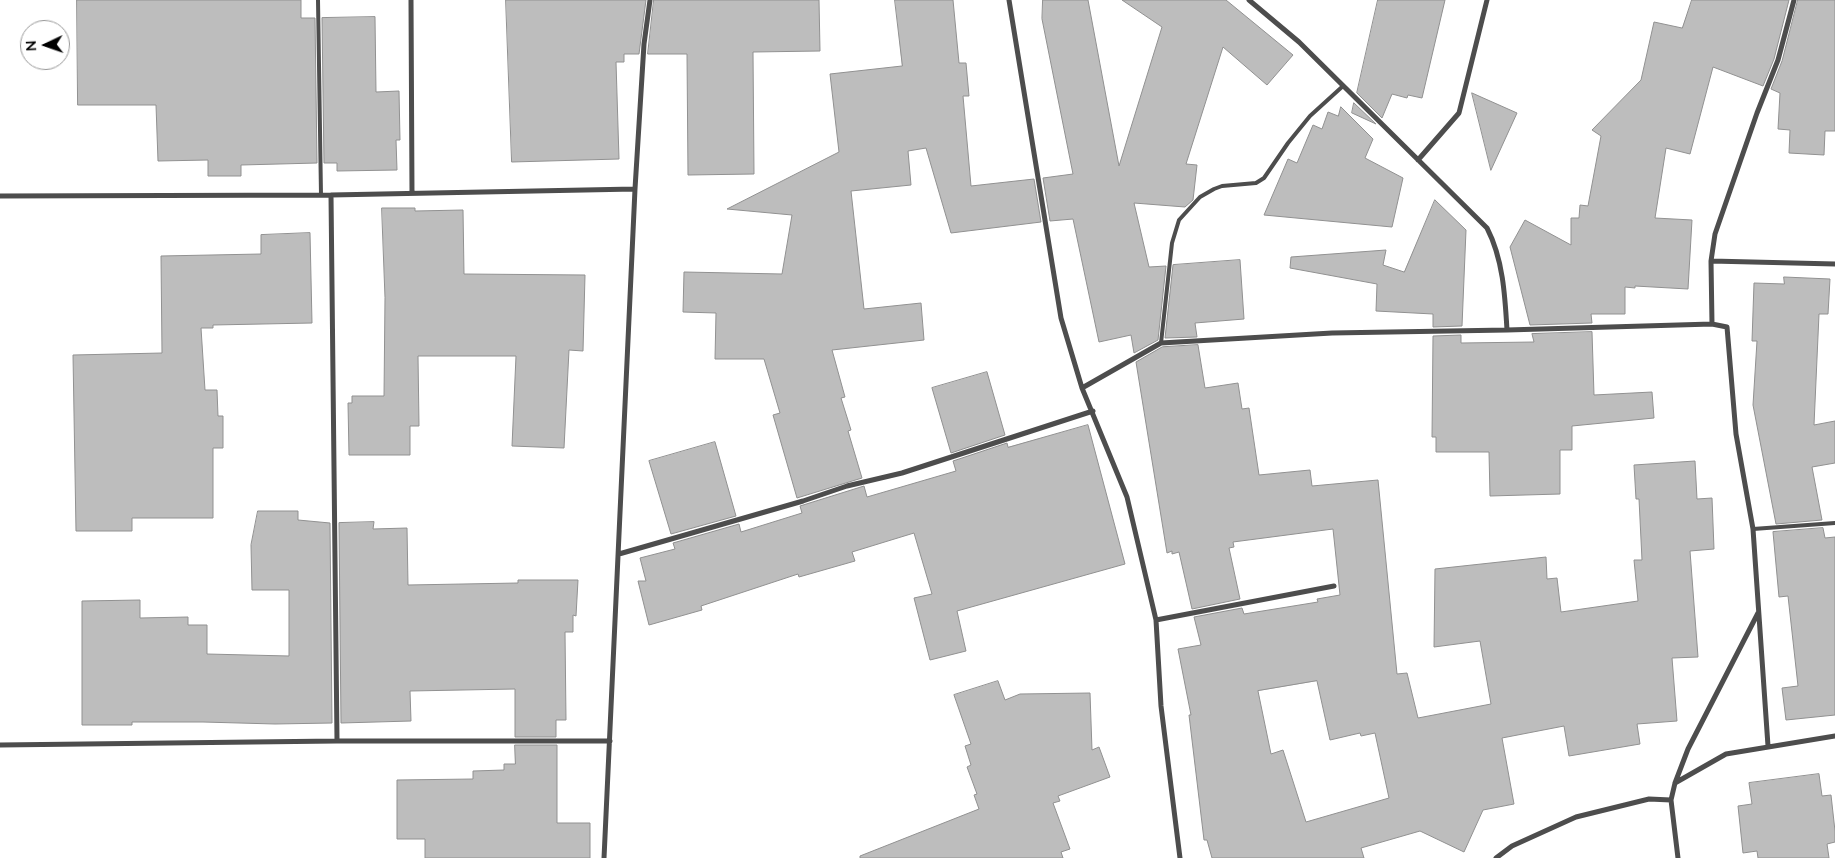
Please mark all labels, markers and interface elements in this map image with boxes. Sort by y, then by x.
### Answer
north arrow [20,20,70,70]
text: N [22,40,39,52]

